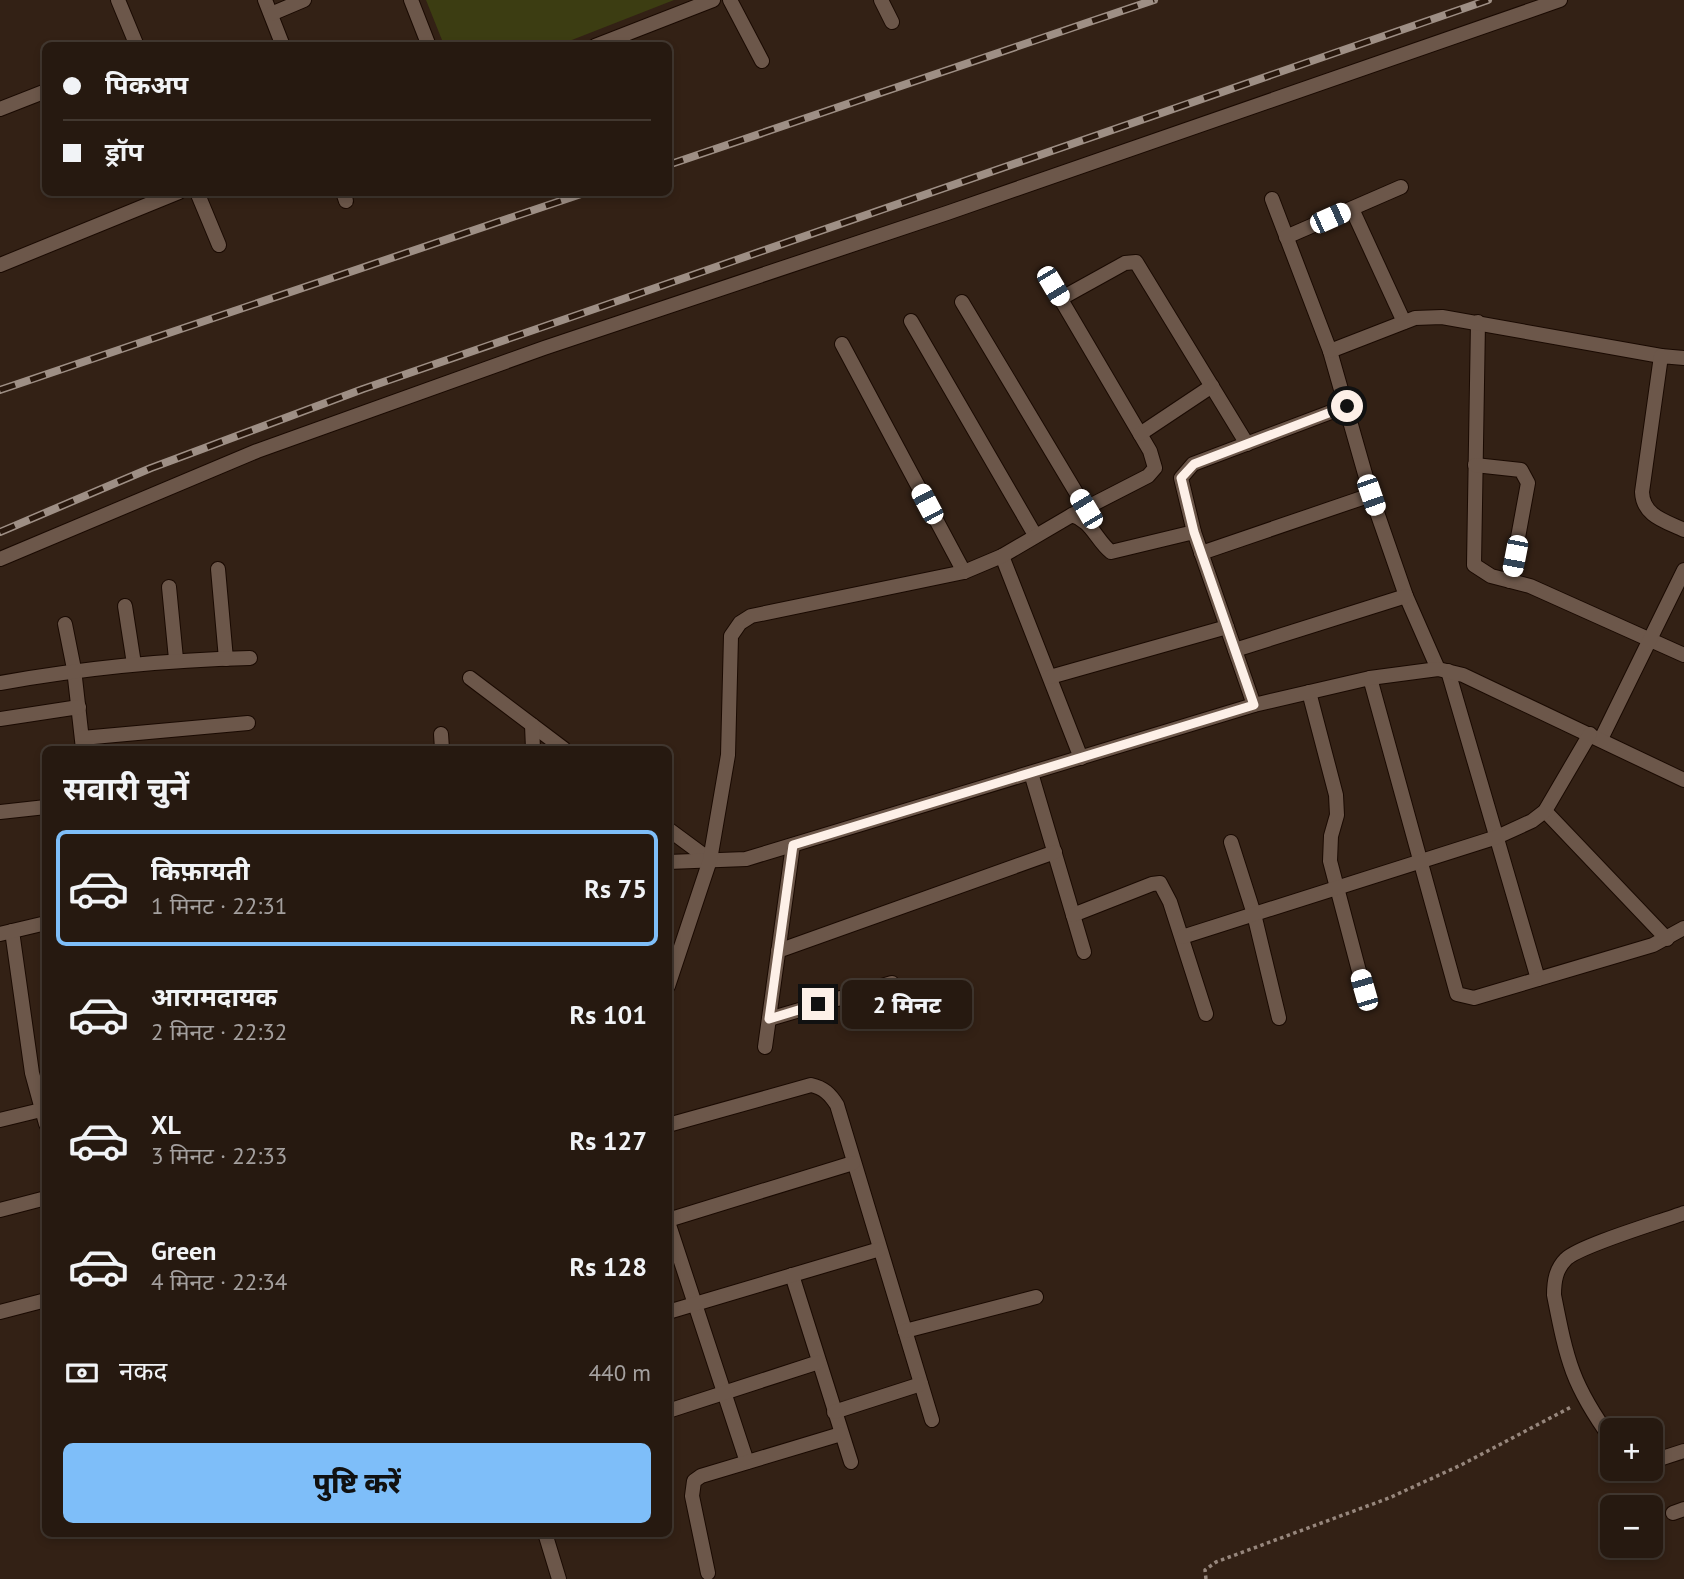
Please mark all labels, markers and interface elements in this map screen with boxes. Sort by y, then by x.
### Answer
text: पिकअप [105,68,188,101]
text: ड्रॉप [105,135,143,168]
car [1307,200,1354,236]
car [1034,263,1073,309]
route start [1331,390,1363,422]
car [1355,472,1388,518]
car [908,481,947,527]
car [1067,486,1106,532]
car [1501,533,1530,579]
text: सवारी चुनें [63,767,189,809]
text: किफ़ायती [151,854,250,887]
icon: car [67,857,130,920]
text: Rs 75 [584,872,647,905]
text: 1 मिनट · 22:31 [151,891,287,920]
car [1349,967,1380,1013]
callout: 2 मिनट [842,979,972,1028]
text: आरामदायक [151,980,277,1013]
icon: car [67,983,130,1046]
route end [802,988,834,1020]
text: 2 मिनट [873,990,941,1019]
text: Rs 101 [570,998,647,1031]
text: 2 मिनट · 22:32 [151,1017,287,1046]
text: XL [151,1108,181,1141]
icon: car [67,1109,130,1172]
text: Rs 127 [570,1124,647,1157]
text: 3 मिनट · 22:33 [151,1141,287,1170]
text: Green [151,1234,216,1267]
icon: car [67,1235,130,1298]
text: Rs 128 [570,1250,647,1283]
text: 4 मिनट · 22:34 [151,1267,287,1296]
icon: cash [63,1354,101,1392]
text: नकद [119,1354,167,1387]
text: 440 m [589,1358,651,1387]
map controls [1600,1418,1663,1558]
button: + [1600,1418,1663,1481]
button: पुष्टि करें [63,1443,651,1523]
button: − [1600,1495,1663,1558]

